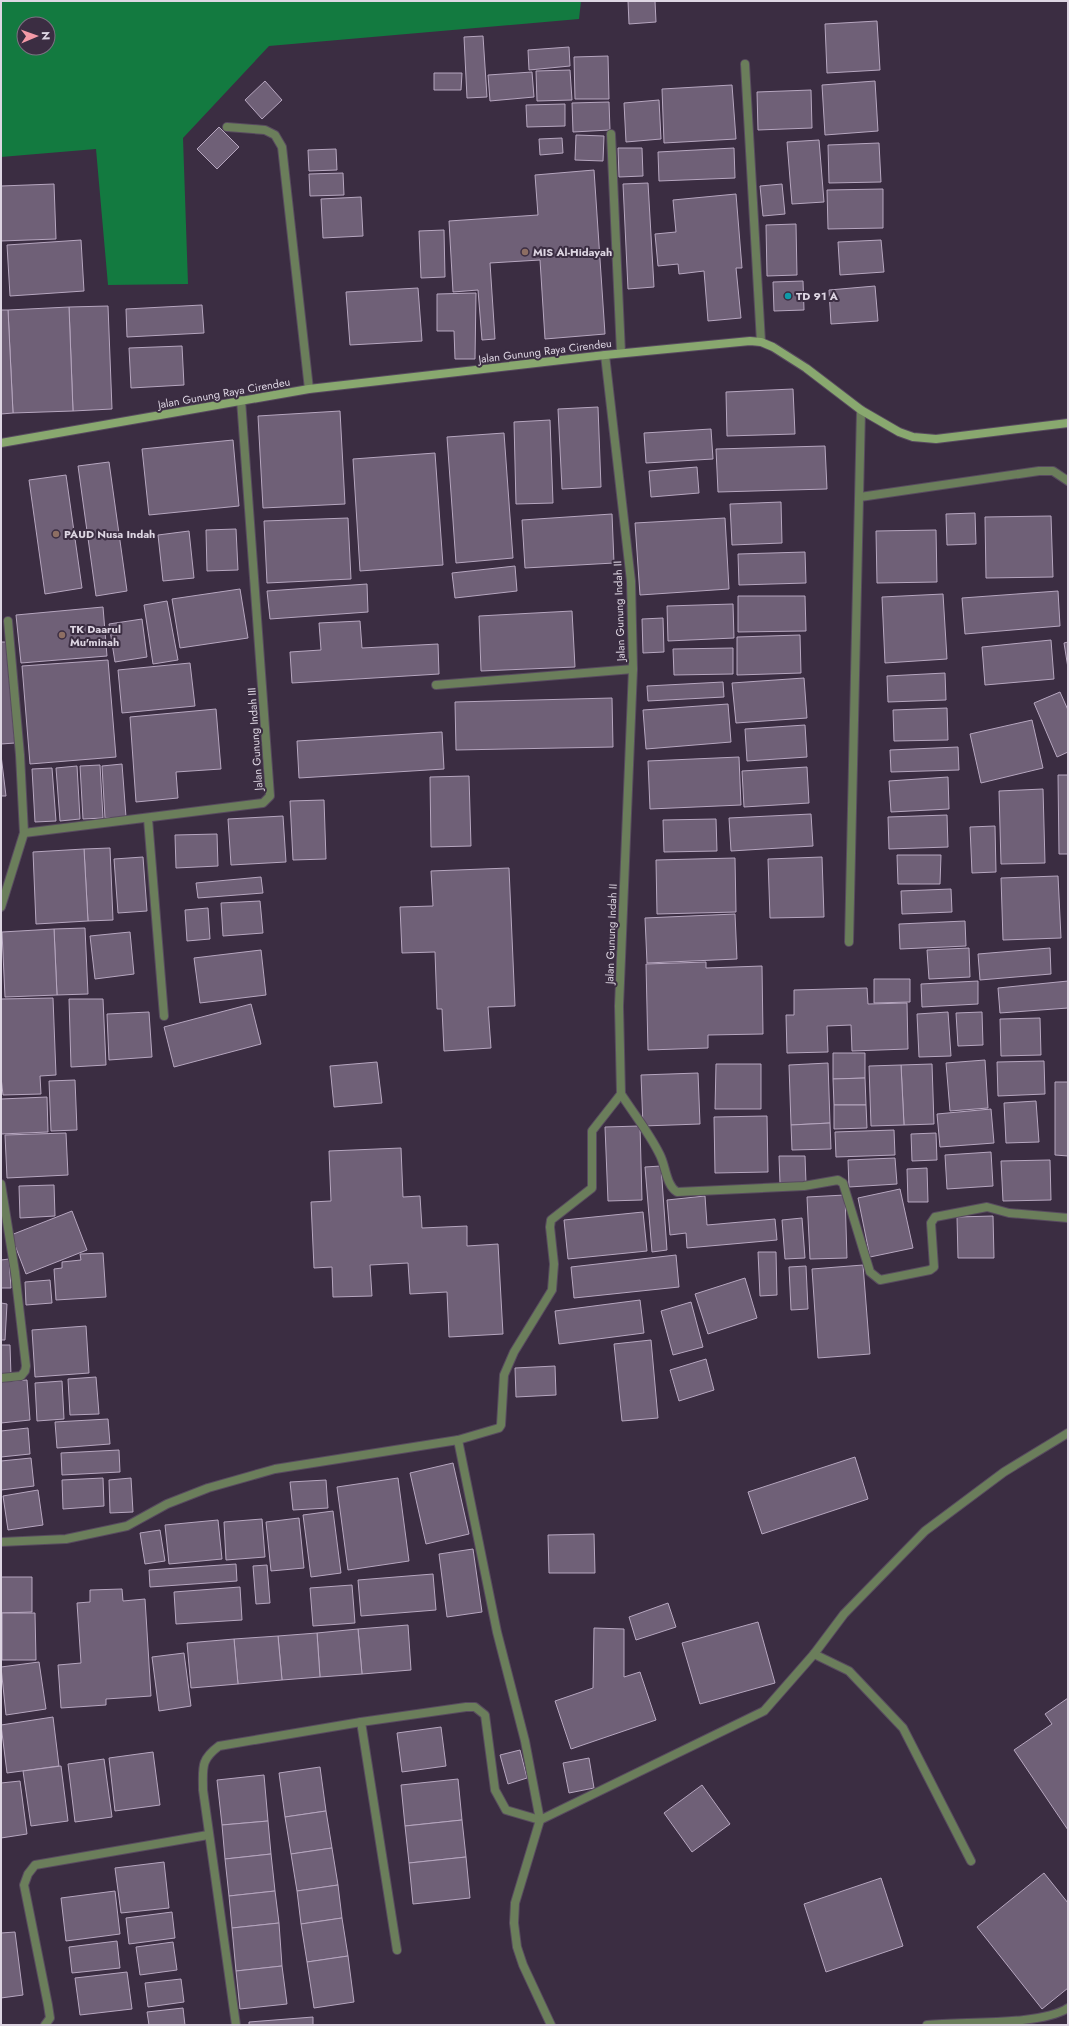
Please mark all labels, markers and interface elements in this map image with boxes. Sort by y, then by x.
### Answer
north arrow [16,16,56,56]
text: N [38,31,54,40]
place label: MIS Al-Hidayah [533,244,612,260]
marker: MIS Al-Hidayah [520,247,530,257]
place label: TD 91 A [796,288,839,304]
marker: TD 91 A [783,291,793,301]
street label: Jalan Gunung Raya Cirendeu [476,335,612,367]
street label: Jalan Gunung Raya Cirendeu [155,373,291,413]
place label: PAUD Nusa Indah [64,526,155,542]
marker: PAUD Nusa Indah [51,529,61,539]
street label: Jalan Gunung Indah II [609,560,629,664]
place label: TK Daarul Mu'minah [70,621,121,650]
marker: TK Daarul Mu'minah [57,630,67,640]
street label: Jalan Gunung Indah III [243,687,267,793]
street label: Jalan Gunung Indah II [601,883,621,987]

